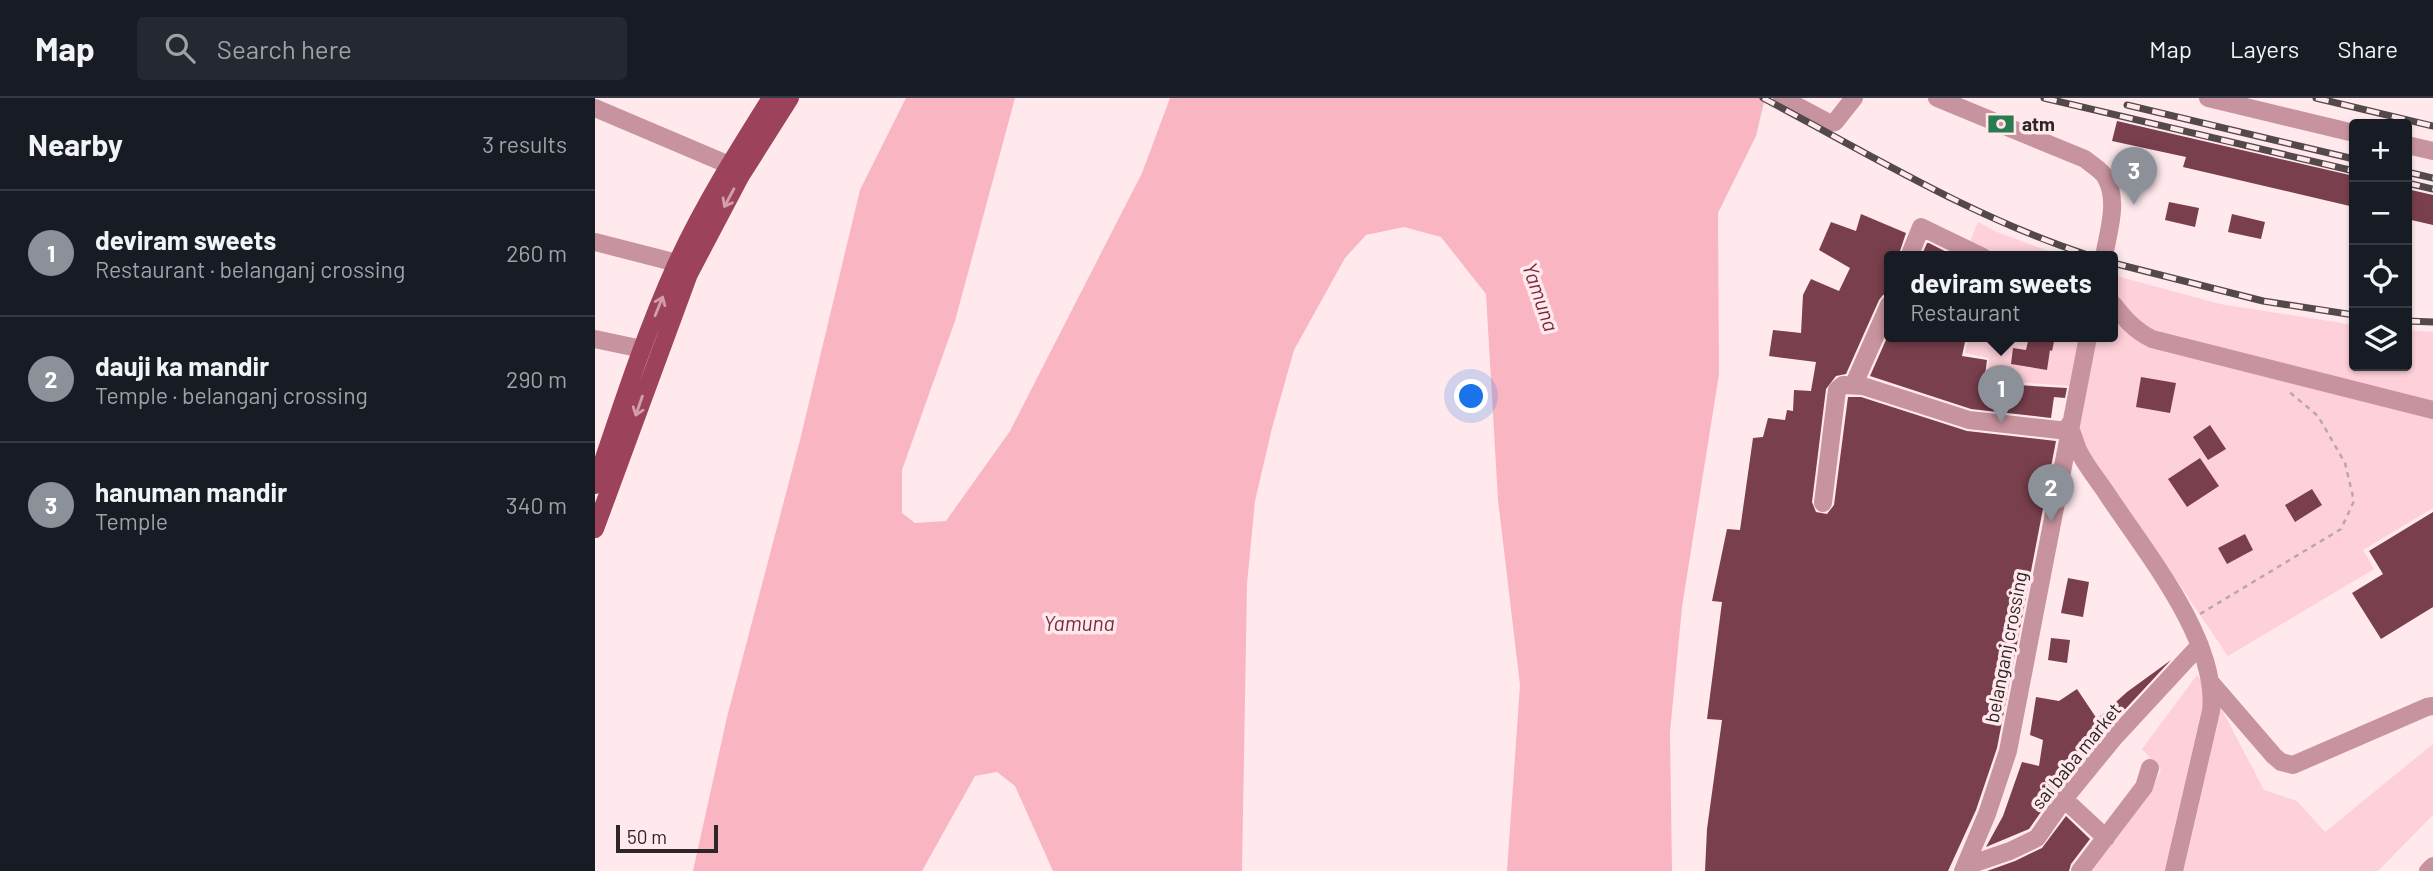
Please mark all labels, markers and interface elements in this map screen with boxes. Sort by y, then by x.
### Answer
search box [137,17,627,80]
text: Map [35,28,95,68]
icon: search [161,29,199,67]
text: Search here [217,33,352,64]
text: Map [2149,34,2192,63]
text: Layers [2230,34,2299,63]
text: Share [2337,34,2398,63]
bank icon: atm [1986,109,2016,139]
place label: atm [2022,112,2055,135]
map controls [2349,119,2412,371]
button: + [2349,119,2412,182]
text: Nearby [28,126,123,162]
text: 3 results [482,130,567,158]
pin: 3 [2111,147,2157,205]
button: − [2349,182,2412,245]
one-way arrow [722,187,736,208]
text: deviram sweets [95,224,276,255]
text: 1 [47,239,55,267]
text: 260 m [506,239,567,267]
button: locate [2349,245,2412,308]
popup [1884,251,2118,342]
text: Restaurant · belanganj crossing [95,255,405,283]
water label: Yamuna [1518,259,1565,334]
text: deviram sweets [1910,267,2092,298]
one-way arrow [654,295,667,317]
text: Restaurant [1910,298,2021,326]
button: layers [2349,308,2412,371]
text: dauji ka mandir [95,350,269,381]
text: 2 [45,365,57,393]
text: 290 m [506,365,567,393]
pin: 1 [1978,365,2024,423]
your location [1454,379,1488,413]
text: Temple · belanganj crossing [95,381,368,409]
one-way arrow [632,395,645,417]
pin: 2 [2028,464,2074,522]
text: hanuman mandir [95,476,287,507]
text: 3 [45,491,57,519]
text: 340 m [506,491,567,519]
text: Temple [95,507,168,535]
street label: belanganj crossing [1980,569,2031,724]
water label: Yamuna [1043,610,1115,635]
street label: sai baba market [2026,698,2125,813]
scale bar [616,822,717,854]
text: 50 m [627,825,667,848]

